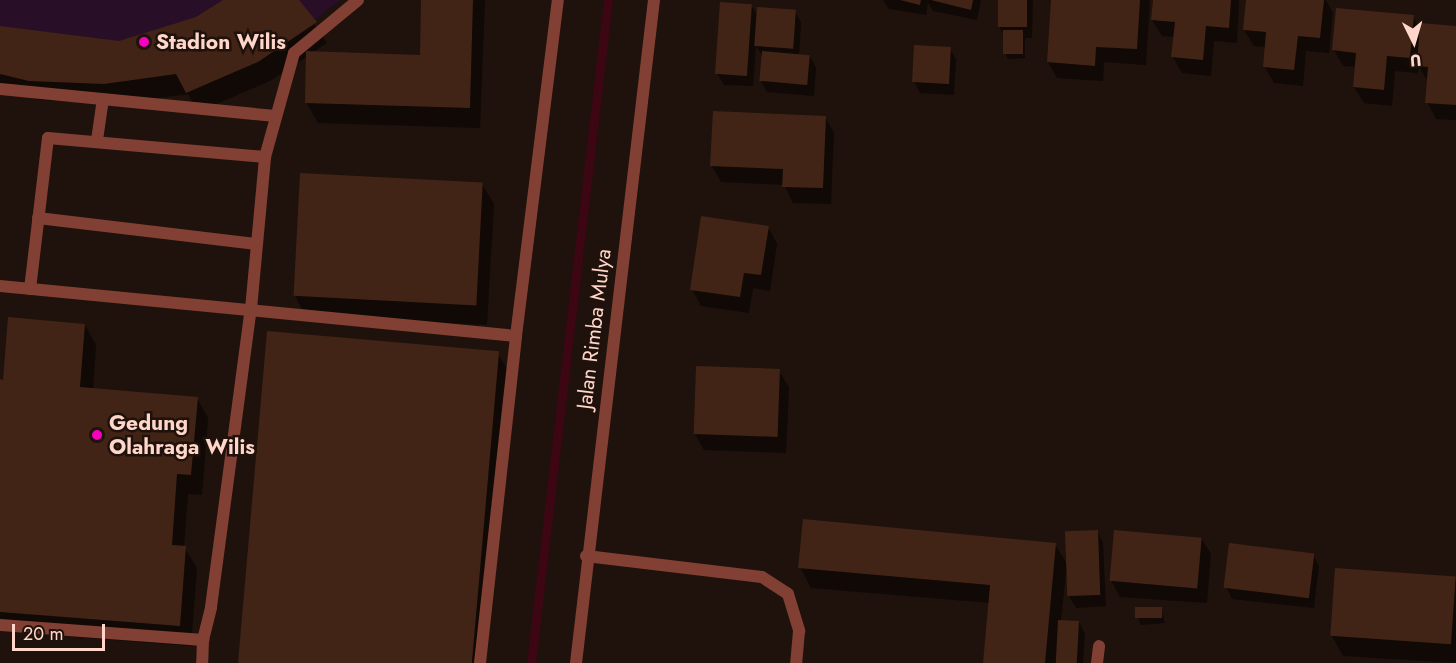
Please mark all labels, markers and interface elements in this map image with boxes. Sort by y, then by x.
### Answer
north arrow [1384,12,1444,72]
place label: Stadion Wilis [156,29,286,55]
marker: Stadion Wilis [137,35,151,49]
text: U [1409,48,1422,72]
street label: Jalan Rimba Mulya [572,247,616,411]
place label: Gedung Olahraga Wilis [109,410,255,460]
marker: Gedung Olahraga Wilis [90,428,104,442]
scale bar [15,612,108,650]
text: 20 m [23,621,63,647]

